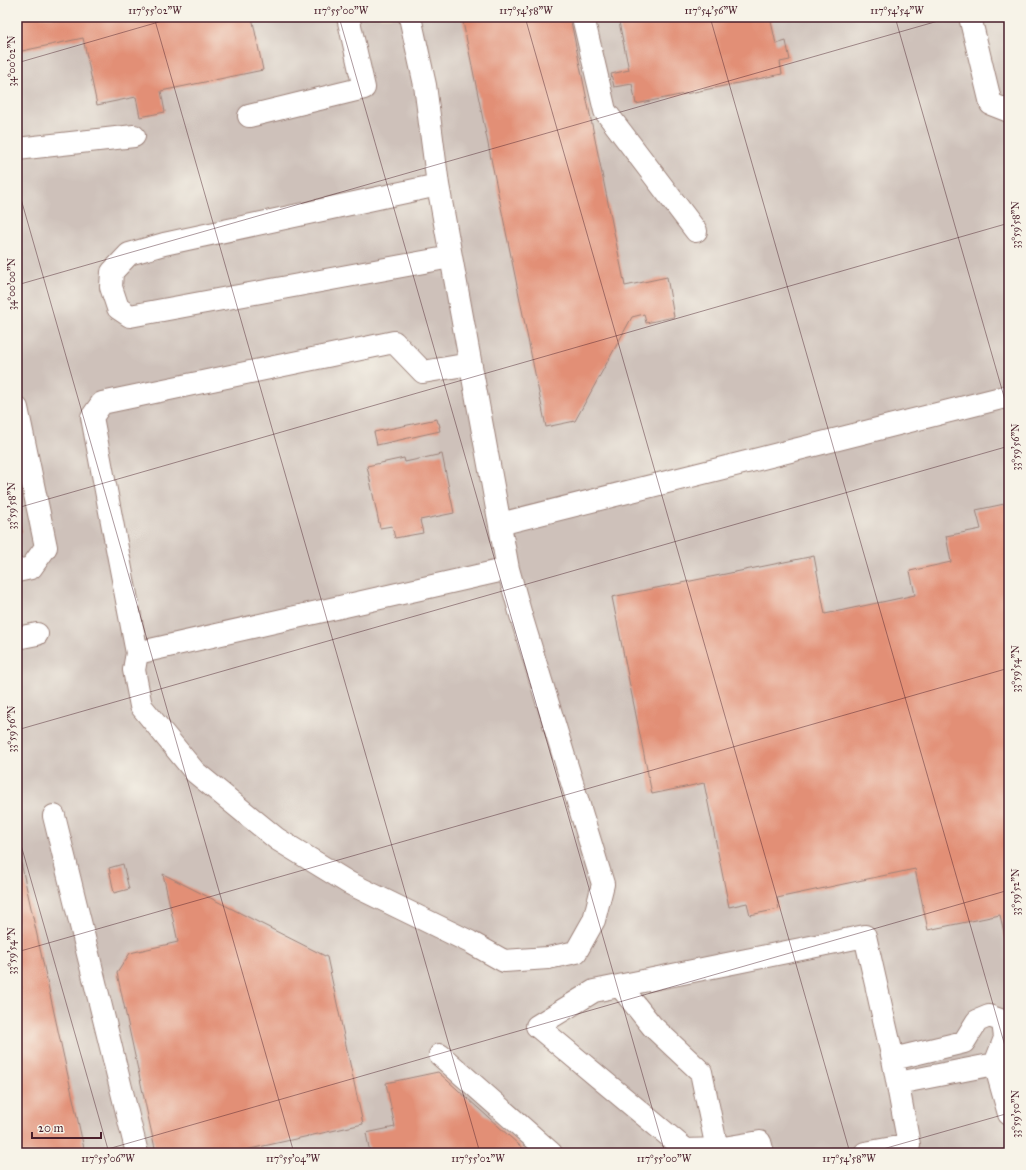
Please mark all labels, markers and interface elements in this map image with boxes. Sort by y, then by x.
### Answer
text: 117°55'02"W [128,5,182,17]
text: 117°55'00"W [314,5,369,17]
text: 117°54'58"W [499,5,553,17]
text: 117°54'56"W [684,5,738,17]
text: 117°54'54"W [870,5,924,17]
text: 34°00'02"N [6,35,18,87]
text: 33°59'58"N [1010,201,1022,249]
text: 34°00'00"N [6,257,18,310]
text: 33°59'56"N [1010,423,1022,471]
text: 33°59'58"N [6,482,18,530]
text: 33°59'54"N [1010,645,1022,693]
text: 33°59'56"N [6,705,18,753]
text: 33°59'52"N [1010,868,1022,915]
text: 33°59'54"N [6,927,18,975]
text: 33°59'50"N [1010,1090,1022,1138]
scale bar [32,1114,101,1140]
text: 20 m [38,1121,64,1135]
text: 117°55'06"W [81,1153,135,1165]
text: 117°55'04"W [266,1153,321,1165]
text: 117°55'02"W [451,1153,505,1165]
text: 117°55'00"W [637,1153,692,1165]
text: 117°54'58"W [822,1153,876,1165]

